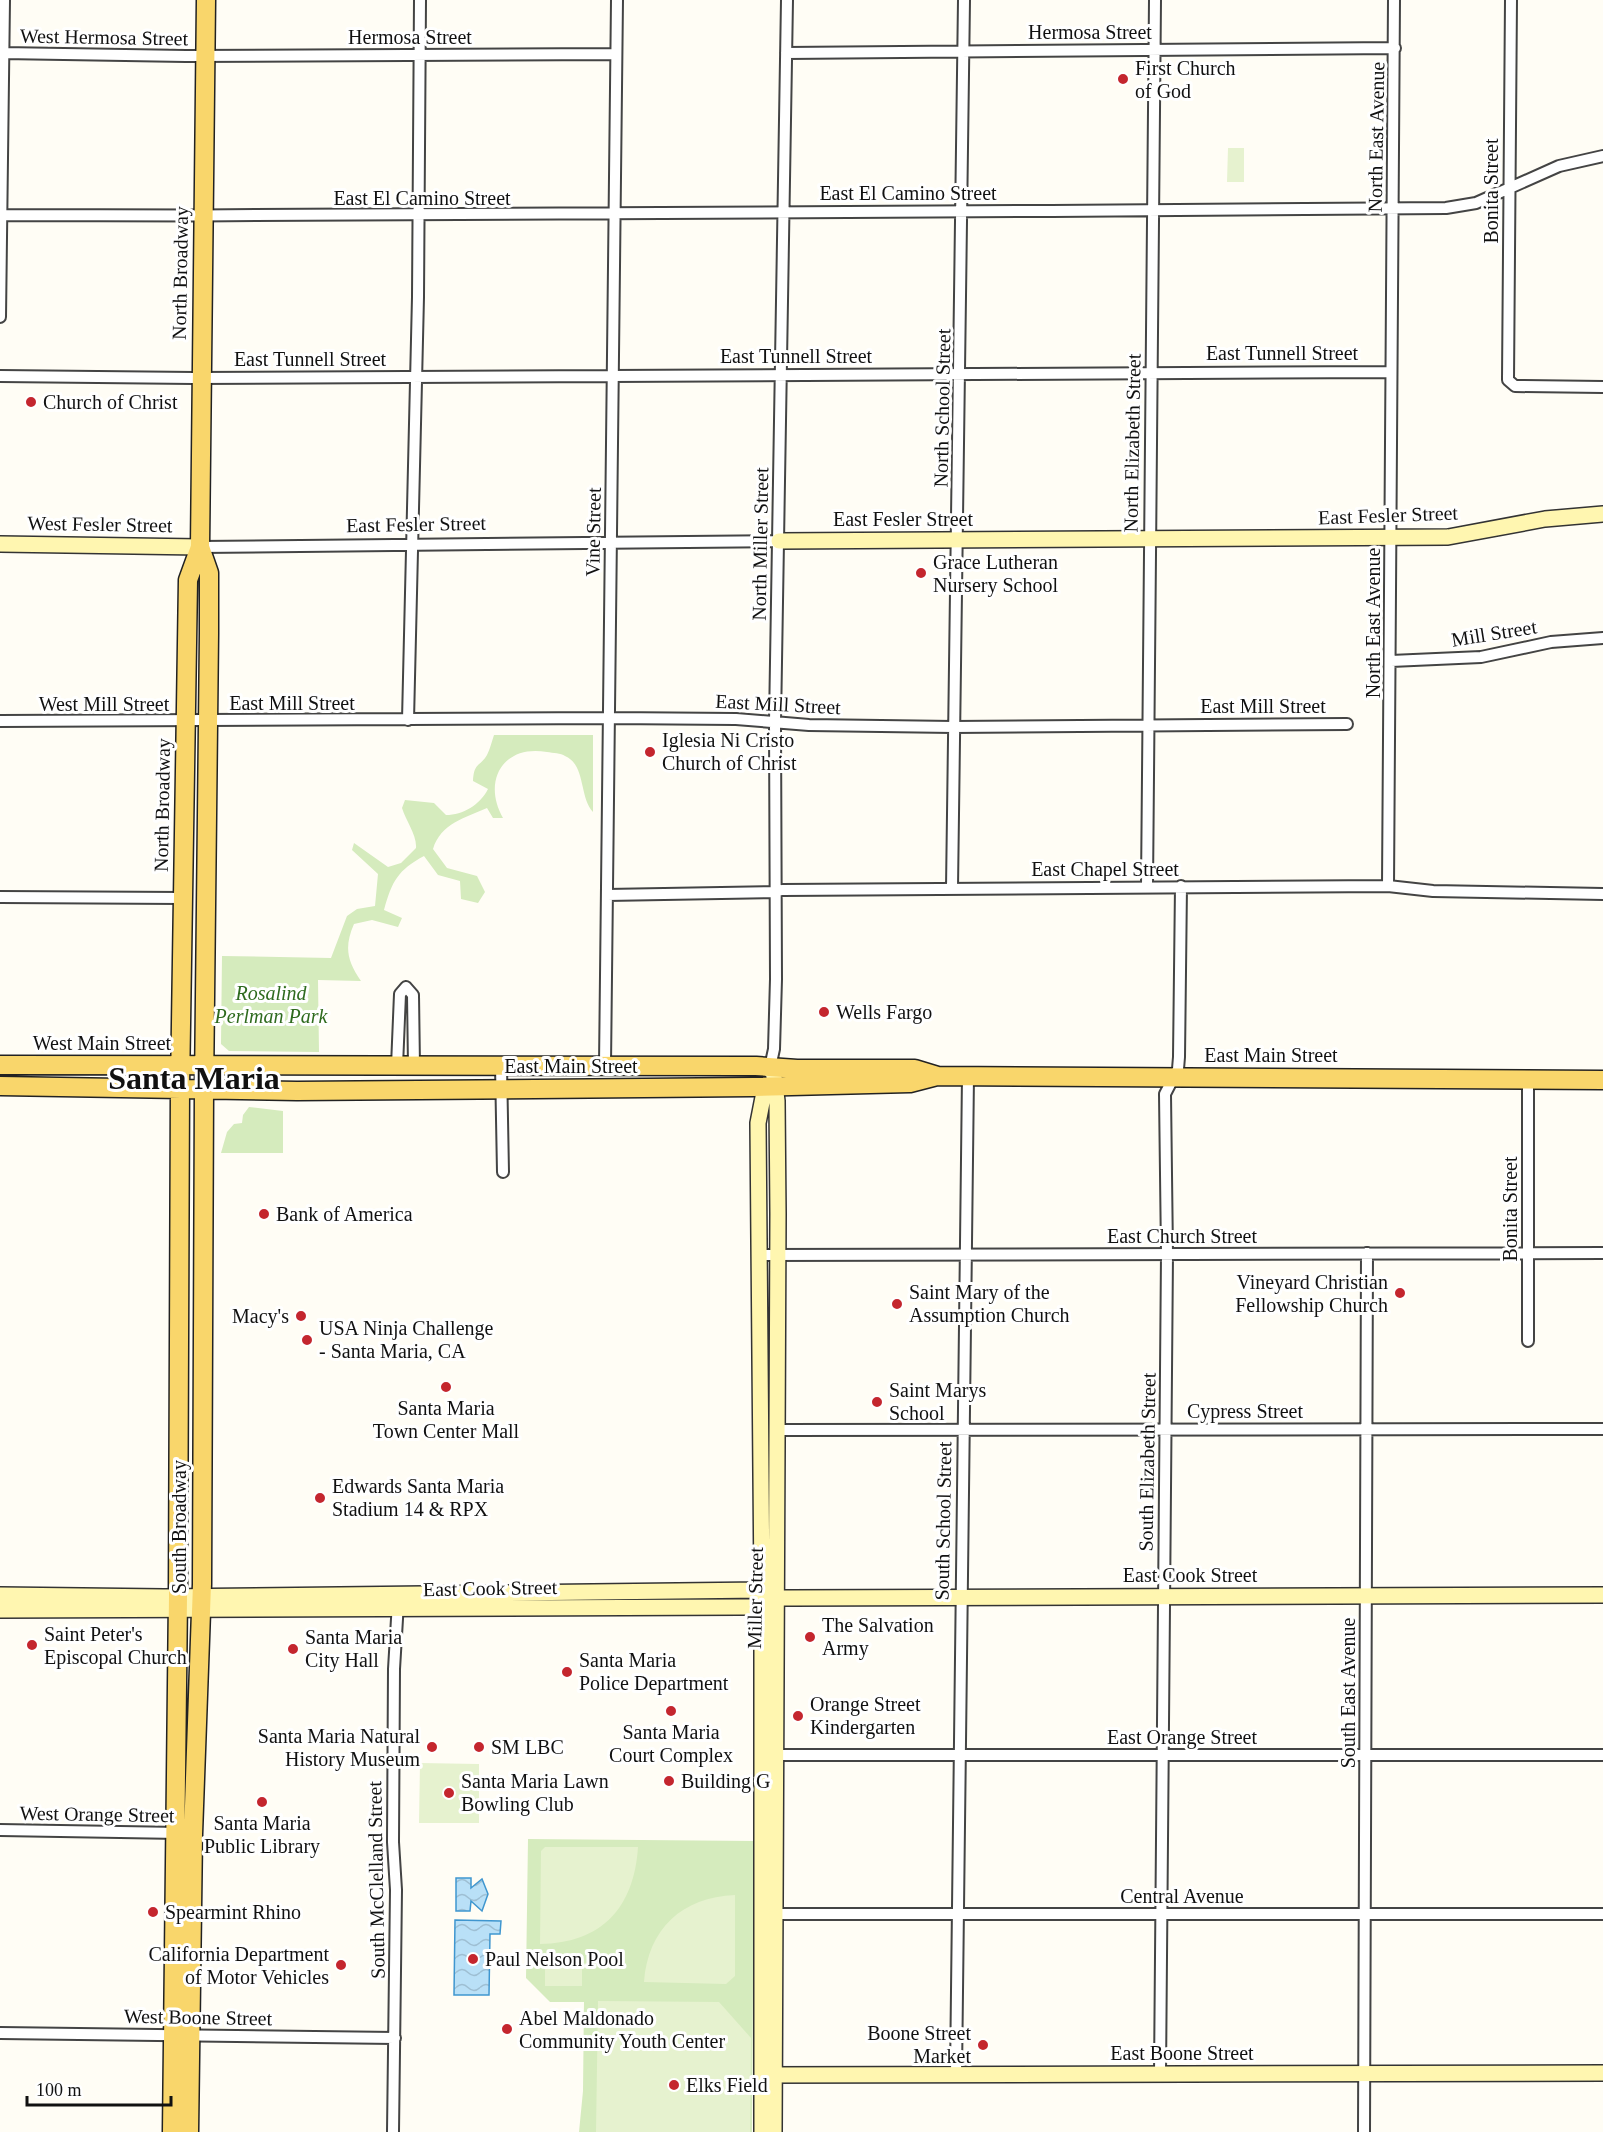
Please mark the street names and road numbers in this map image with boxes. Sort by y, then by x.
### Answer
street label: Hermosa Street [1028,21,1152,43]
street label: West Hermosa Street [20,25,189,49]
street label: Hermosa Street [348,26,472,48]
street label: North East Avenue [1364,61,1388,213]
street label: Bonita Street [1480,138,1502,243]
street label: East El Camino Street [819,182,997,204]
street label: East El Camino Street [333,187,511,209]
street label: North Broadway [168,206,193,340]
street label: North School Street [930,328,954,488]
street label: East Tunnell Street [1206,342,1359,364]
street label: East Tunnell Street [720,345,873,367]
street label: East Tunnell Street [234,348,387,370]
street label: North Elizabeth Street [1119,353,1145,533]
street label: North Miller Street [748,467,772,621]
street label: Vine Street [581,487,605,577]
street label: East Fesler Street [1318,502,1459,528]
street label: East Fesler Street [833,508,973,530]
street label: West Fesler Street [27,512,173,536]
street label: East Fesler Street [346,512,487,536]
street label: North East Avenue [1362,548,1384,698]
street label: Mill Street [1450,615,1539,651]
street label: East Mill Street [715,690,842,718]
street label: East Mill Street [229,692,355,714]
street label: West Mill Street [39,693,170,715]
street label: East Mill Street [1200,695,1326,717]
street label: North Broadway [150,738,175,872]
street label: East Chapel Street [1031,858,1179,881]
street label: West Main Street [33,1032,172,1054]
street label: East Main Street [1204,1044,1338,1066]
street label: East Main Street [504,1055,638,1077]
street label: Bonita Street [1499,1156,1521,1261]
street label: East Church Street [1107,1225,1257,1247]
street label: South Elizabeth Street [1134,1372,1160,1552]
street label: Cypress Street [1187,1400,1303,1423]
street label: South School Street [931,1441,955,1601]
street label: South Broadway [168,1460,191,1594]
street label: Miller Street [743,1547,767,1649]
street label: East Cook Street [1123,1564,1258,1586]
street label: East Cook Street [423,1576,558,1600]
street label: South East Avenue [1337,1618,1359,1768]
street label: East Orange Street [1107,1726,1257,1749]
street label: South McClelland Street [363,1781,389,1979]
street label: West Orange Street [19,1802,175,1827]
street label: Central Avenue [1120,1885,1244,1907]
street label: West Boone Street [124,2005,273,2029]
street label: East Boone Street [1110,2042,1254,2064]

